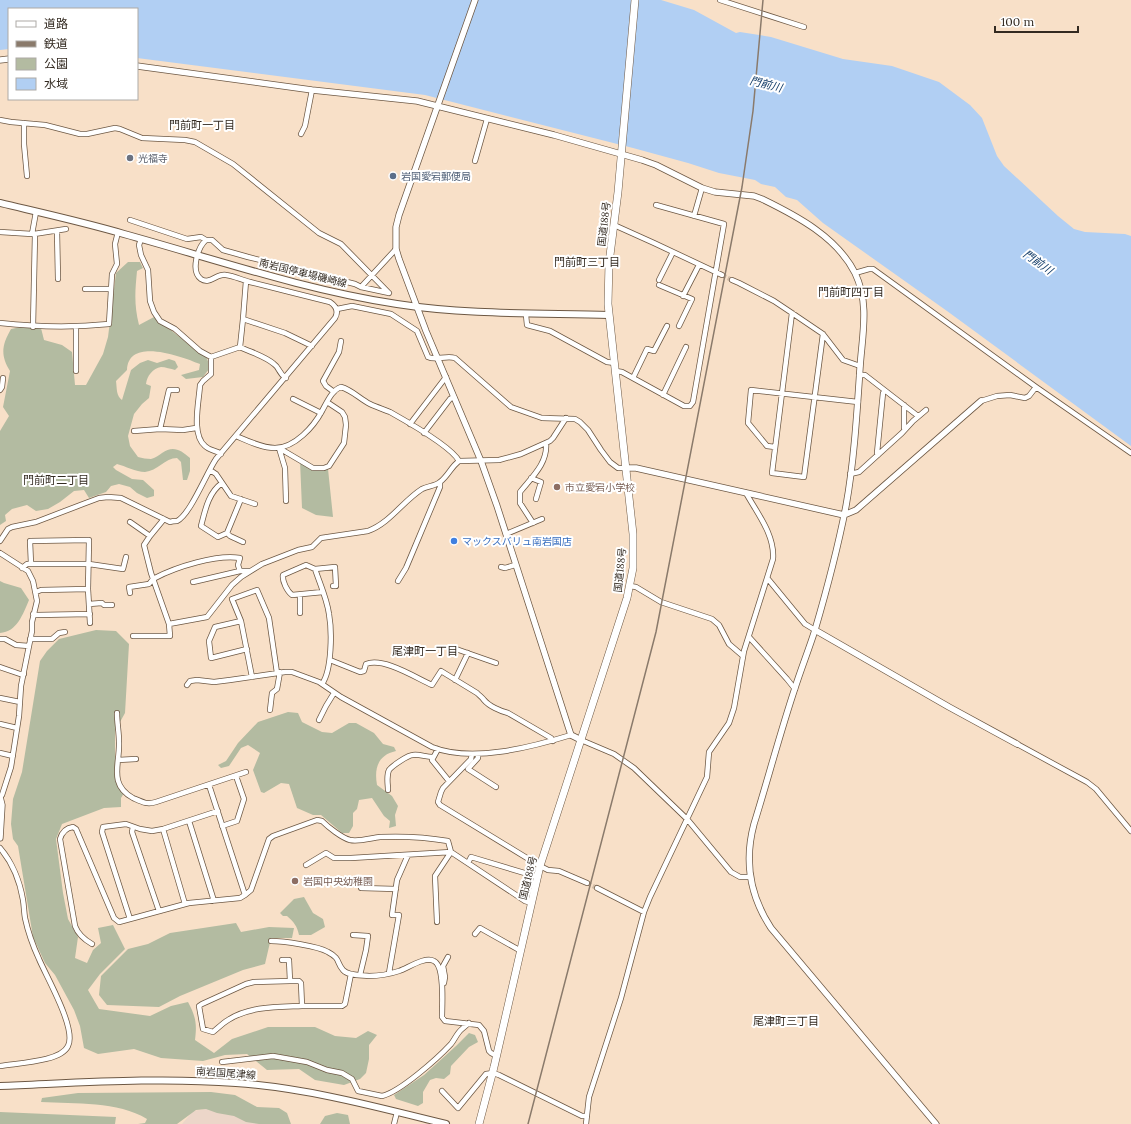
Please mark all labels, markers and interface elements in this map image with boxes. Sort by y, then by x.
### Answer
legend [8,8,138,100]
scale bar [995,8,1078,34]
text: 100 m [1001,14,1034,29]
text: 道路 [44,16,68,31]
text: 鉄道 [44,36,68,51]
text: 公園 [44,56,68,71]
water label: 門前川 [748,73,785,95]
text: 水域 [44,76,68,91]
district label: 門前町一丁目 [169,118,235,132]
place label: 光福寺 [138,152,168,165]
marker: 光福寺 [125,153,135,163]
place label: 岩国愛宕郵便局 [401,170,471,183]
marker: 岩国愛宕郵便局 [388,171,398,181]
street label: 国道188号 [595,201,613,247]
water label: 門前川 [1020,247,1056,278]
district label: 門前町三丁目 [554,255,620,269]
street label: 南岩国停車場磯崎線 [258,256,348,290]
district label: 門前町四丁目 [818,285,884,299]
district label: 門前町二丁目 [23,473,89,487]
place label: 市立愛宕小学校 [565,481,635,494]
marker: 市立愛宕小学校 [552,482,562,492]
place label: マックスバリュ南岩国店 [462,535,572,548]
marker: マックスバリュ南岩国店 [449,536,459,546]
street label: 国道188号 [611,547,629,593]
district label: 尾津町一丁目 [392,644,458,658]
street label: 国道188号 [516,855,540,901]
place label: 岩国中央幼稚園 [303,875,373,888]
marker: 岩国中央幼稚園 [290,876,300,886]
district label: 尾津町三丁目 [753,1014,819,1028]
street label: 南岩国尾津線 [196,1064,256,1082]

